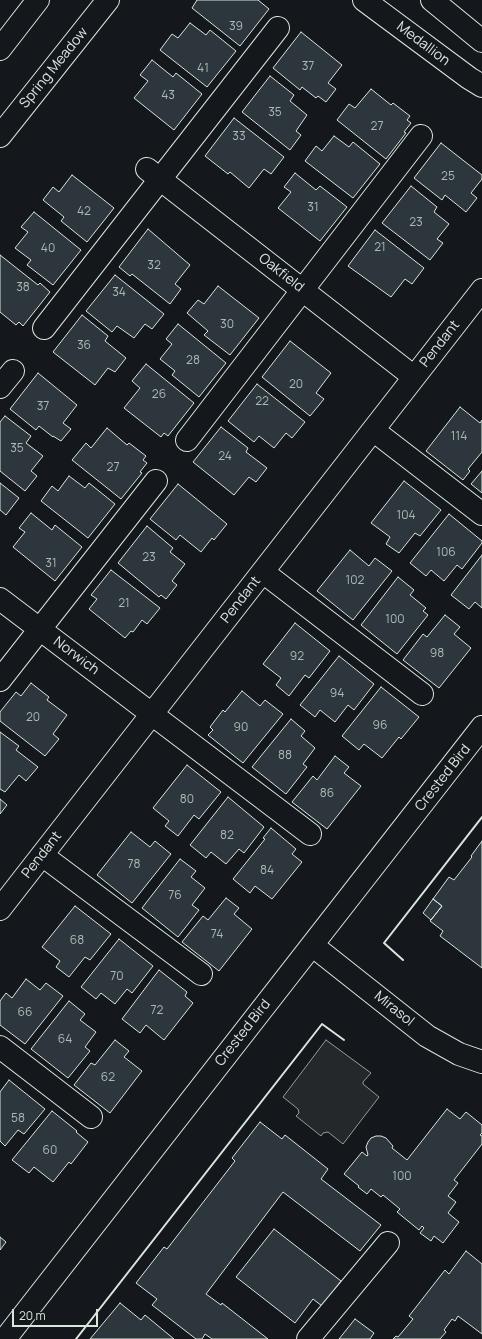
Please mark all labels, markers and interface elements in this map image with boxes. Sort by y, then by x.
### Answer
street label: Medallion [393,19,453,69]
house number: 39 [229,20,243,34]
street label: Spring Meadow [16,24,92,112]
house number: 37 [302,60,314,74]
house number: 41 [197,62,209,76]
house number: 43 [161,89,175,103]
house number: 35 [268,106,282,120]
house number: 27 [371,120,383,134]
house number: 33 [232,130,246,144]
house number: 25 [441,170,455,184]
house number: 31 [307,201,319,215]
house number: 42 [77,205,91,219]
house number: 23 [409,216,423,230]
house number: 21 [374,241,386,255]
house number: 40 [41,242,55,256]
street label: Oakfield [255,250,307,296]
house number: 32 [147,259,161,273]
house number: 38 [16,281,30,295]
house number: 34 [112,286,126,300]
street label: Pendant [417,317,463,371]
house number: 30 [220,318,234,332]
house number: 36 [77,339,91,353]
house number: 28 [186,354,200,368]
house number: 20 [289,378,303,392]
house number: 26 [152,388,166,402]
house number: 22 [255,395,269,409]
house number: 37 [37,400,49,414]
house number: 114 [451,430,467,444]
house number: 35 [10,442,24,456]
house number: 24 [218,450,232,464]
house number: 27 [107,461,119,475]
house number: 104 [396,509,416,523]
house number: 106 [436,546,456,560]
house number: 23 [142,551,156,565]
house number: 31 [45,557,57,571]
street label: Pendant [218,573,264,627]
house number: 102 [346,574,364,588]
house number: 21 [118,597,130,611]
house number: 100 [385,613,405,627]
street label: Norwich [50,633,102,679]
house number: 98 [430,647,444,661]
house number: 92 [290,650,304,664]
house number: 94 [330,687,344,701]
house number: 20 [26,711,40,725]
house number: 96 [373,719,387,733]
house number: 90 [234,721,248,735]
street label: Crested Bird [412,741,474,815]
house number: 88 [278,749,292,763]
house number: 86 [320,787,334,801]
house number: 80 [180,793,194,807]
street label: Pendant [19,828,65,882]
house number: 82 [220,829,234,843]
house number: 78 [128,858,140,872]
house number: 84 [260,864,274,878]
house number: 76 [168,889,182,903]
house number: 74 [211,928,223,942]
house number: 68 [70,934,84,948]
house number: 70 [110,970,124,984]
street label: Mirasol [371,988,417,1030]
street label: Crested Bird [212,996,274,1070]
house number: 72 [151,1004,163,1018]
house number: 66 [18,1006,32,1020]
house number: 64 [58,1033,72,1047]
house number: 62 [101,1071,115,1085]
house number: 58 [11,1112,25,1126]
house number: 60 [43,1144,57,1158]
house number: 100 [392,1170,412,1184]
scale bar [14,1301,100,1327]
text: 20 m [19,1307,46,1324]

